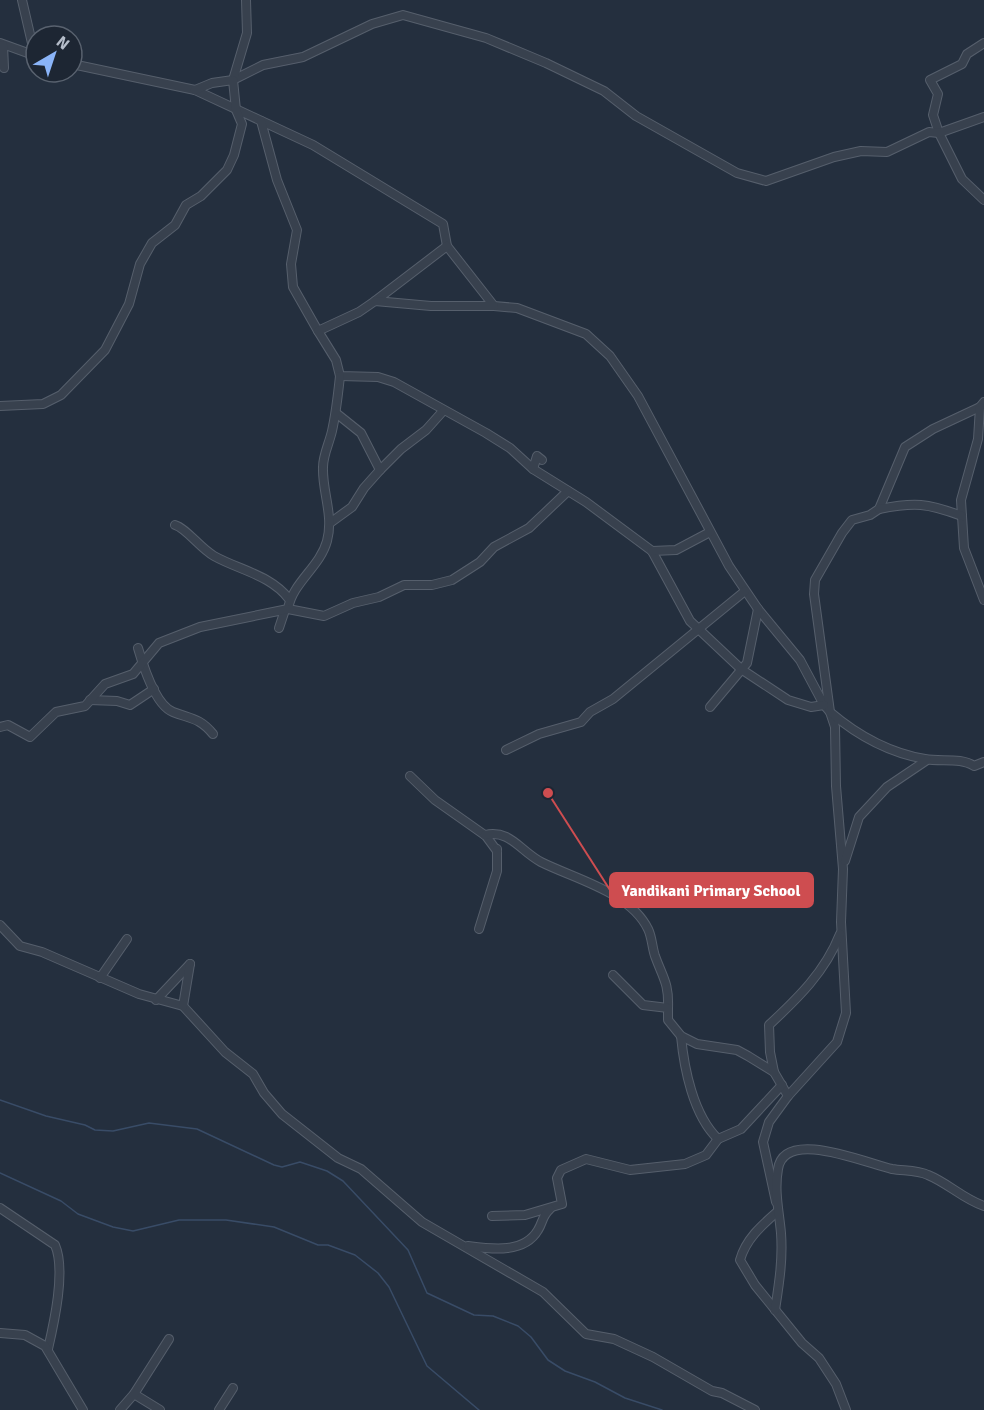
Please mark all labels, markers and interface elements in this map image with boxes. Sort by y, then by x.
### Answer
north arrow [24,24,84,84]
text: N [52,32,73,54]
callout: Yandikani Primary School [610,873,813,907]
text: Yandikani Primary School [621,881,800,901]

